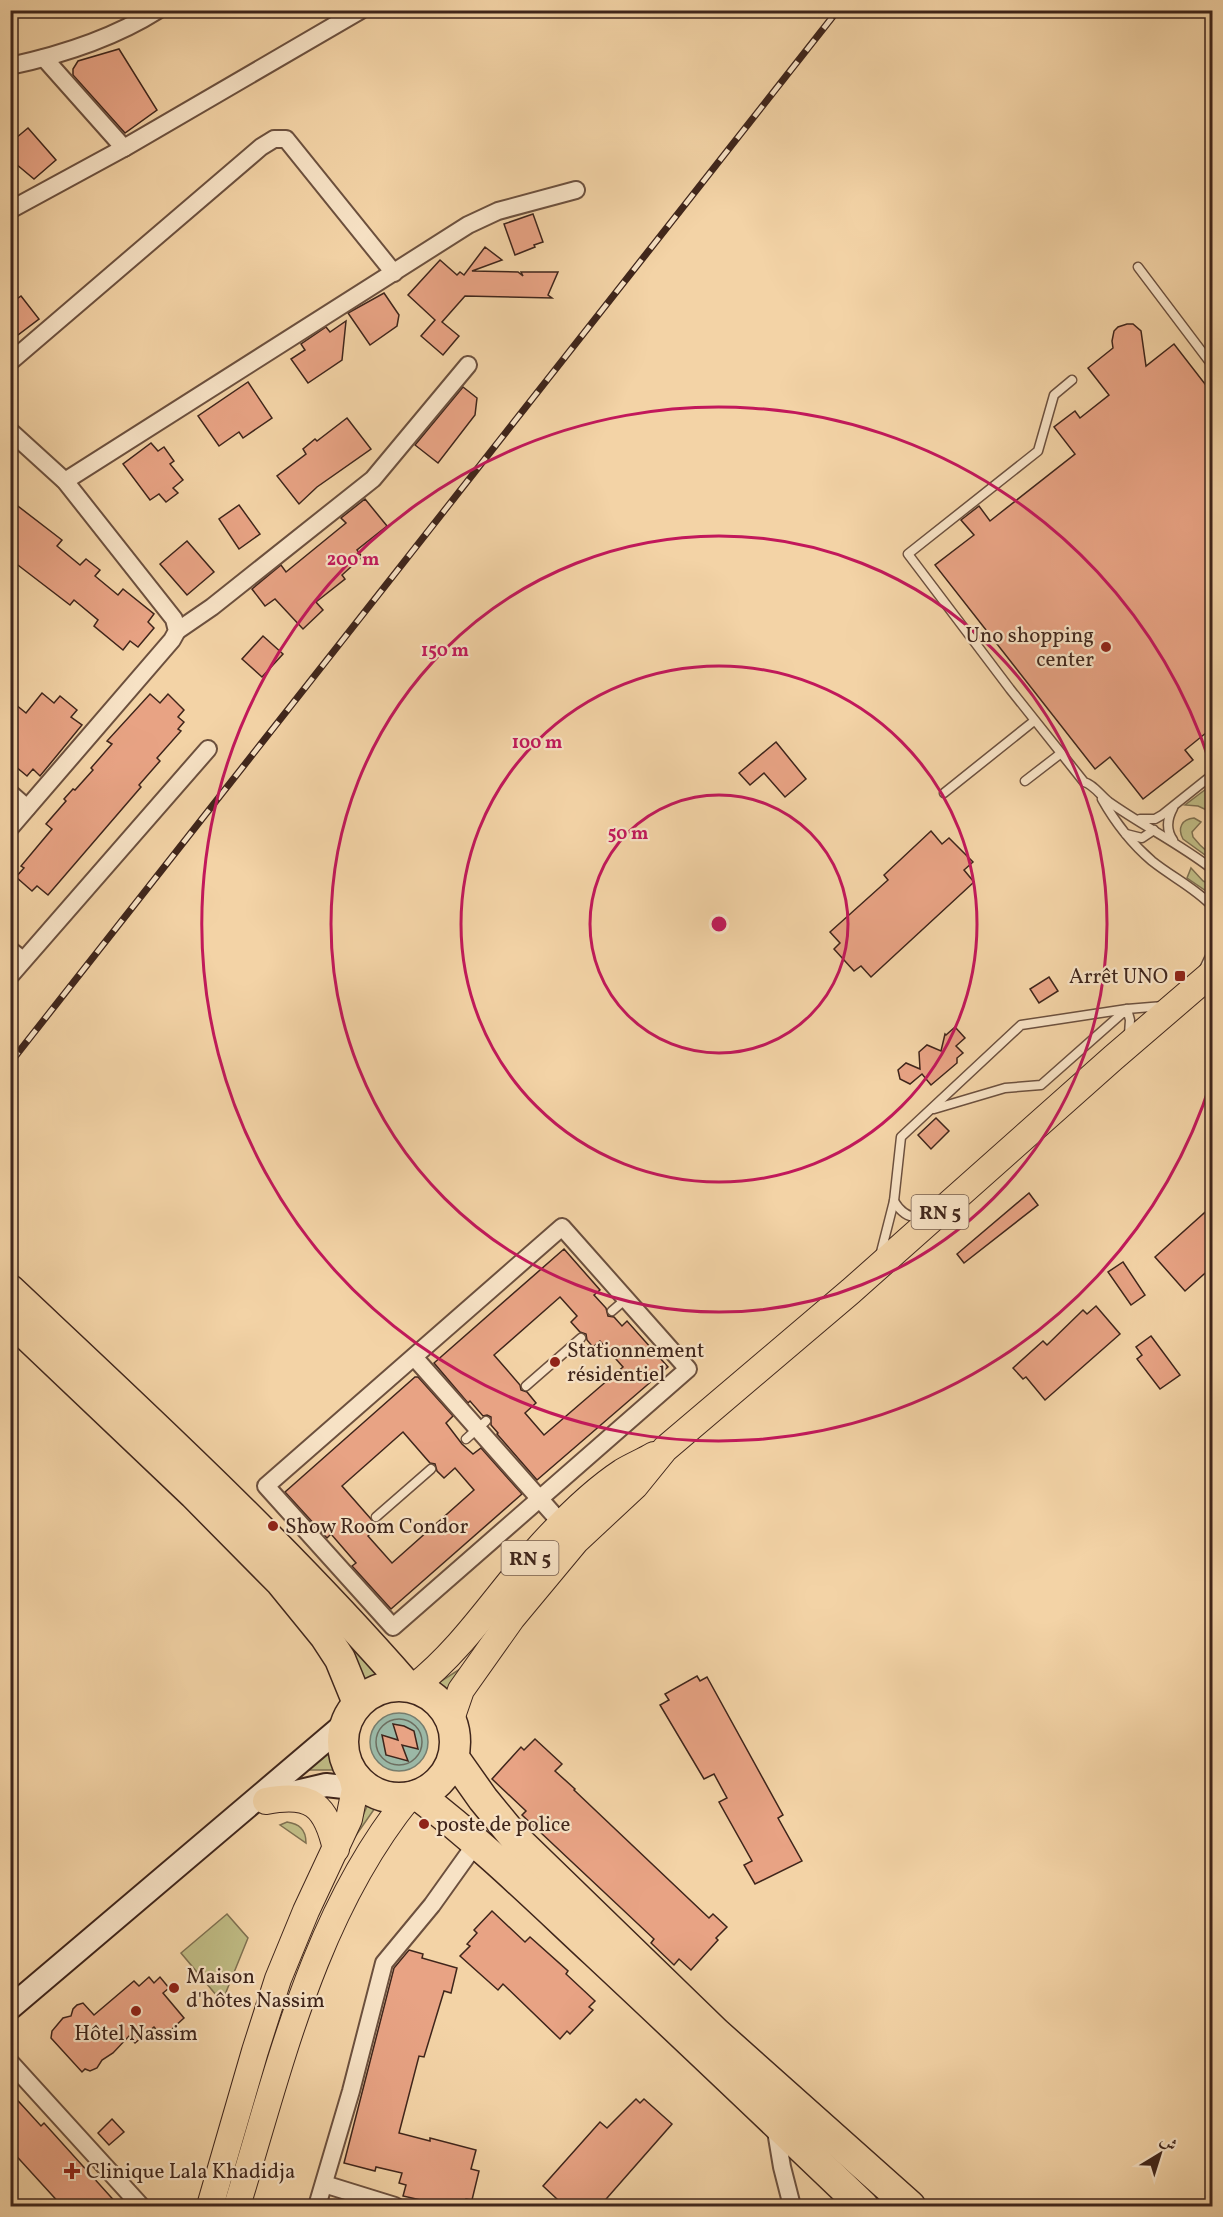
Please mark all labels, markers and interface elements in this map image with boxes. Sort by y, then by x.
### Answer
text: 200 m [327,548,379,573]
place label: Uno shopping center [966,622,1094,675]
text: 150 m [421,639,469,664]
marker: Uno shopping center [1099,640,1113,654]
text: 100 m [512,731,562,756]
text: 50 m [608,822,648,847]
centre of rings [709,914,729,934]
place label: Arrêt UNO [1069,963,1168,992]
marker: Arrêt UNO [1173,969,1187,983]
road number: RN 5 [912,1195,968,1229]
place label: Stationnement résidentiel [567,1337,704,1390]
marker: Stationnement résidentiel [548,1355,562,1369]
place label: Show Room Condor [285,1513,468,1542]
marker: Show Room Condor [266,1519,280,1533]
road number: RN 5 [502,1541,558,1575]
place label: poste de police [436,1811,570,1840]
marker: poste de police [417,1817,431,1831]
place label: Maison d'hôtes Nassim [186,1963,325,2016]
marker: Maison d'hôtes Nassim [167,1981,181,1995]
marker: Hôtel Nassim [129,2004,143,2018]
place label: Hôtel Nassim [74,2020,198,2049]
north arrow [1130,2124,1190,2184]
text: ش [1155,2130,1181,2157]
place label: Clinique Lala Khadidja [86,2158,295,2187]
marker: Clinique Lala Khadidja [63,2162,81,2180]

